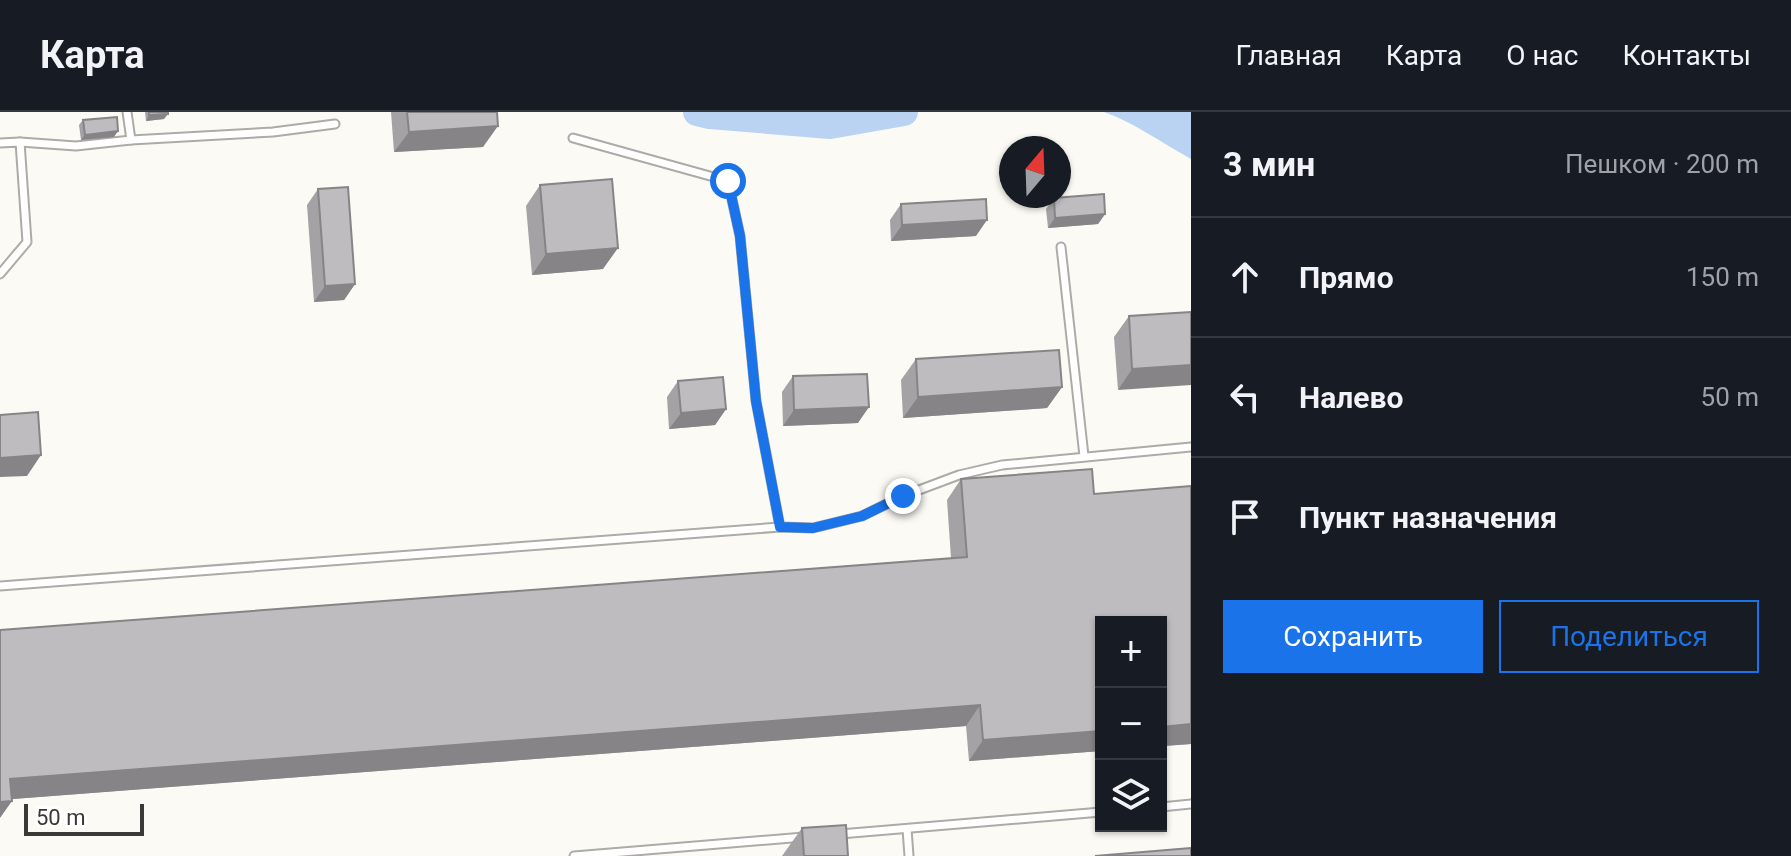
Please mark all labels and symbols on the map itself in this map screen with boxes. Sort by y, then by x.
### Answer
north arrow [999,136,1071,208]
route start [710,163,746,199]
route end [885,478,921,514]
scale bar [24,800,144,836]

